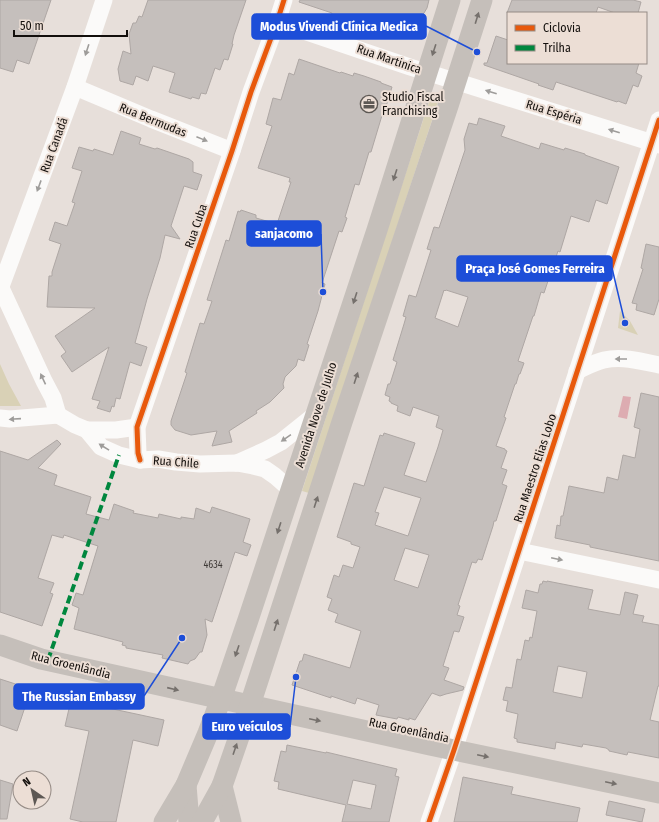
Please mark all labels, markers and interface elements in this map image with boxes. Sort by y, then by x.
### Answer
one-way arrow [474,11,480,23]
scale bar [14,12,127,38]
legend [507,12,647,64]
callout: Modus Vivendi Clínica Medica [252,14,426,39]
text: 50 m [20,19,44,33]
text: Modus Vivendi Clínica Medica [260,19,419,34]
text: Ciclovia [543,21,581,35]
street label: Rua Martinica [355,41,423,77]
text: Trilha [543,41,571,55]
one-way arrow [84,45,90,57]
one-way arrow [431,45,437,57]
one-way arrow [484,89,496,95]
place label: Studio Fiscal Franchising [382,90,444,118]
office icon: Studio Fiscal Franchising [359,94,379,114]
street label: Rua Espéria [524,97,584,127]
street label: Rua Bermudas [117,100,189,140]
street label: Rua Canadá [38,115,71,175]
one-way arrow [608,128,620,134]
one-way arrow [196,137,208,143]
one-way arrow [392,169,398,181]
one-way arrow [35,180,41,192]
street label: Rua Cuba [182,202,210,250]
callout: sanjacomo [247,221,321,246]
text: sanjacomo [255,226,313,241]
callout: Praça José Gomes Ferreira [457,256,612,281]
text: Praça José Gomes Ferreira [465,261,605,277]
one-way arrow [352,293,358,305]
one-way arrow [614,356,627,362]
street label: Avenida Nove de Julho [292,360,340,470]
one-way arrow [353,372,359,384]
one-way arrow [40,373,46,384]
street label: Rua Maestro Elias Lobo [511,412,559,524]
one-way arrow [9,415,21,422]
one-way arrow [280,434,291,442]
one-way arrow [98,444,110,451]
street label: Rua Chile [153,453,199,471]
one-way arrow [313,495,319,507]
one-way arrow [276,523,282,535]
one-way arrow [551,556,563,562]
house number: 4634 [203,559,223,571]
one-way arrow [273,619,279,631]
one-way arrow [234,646,240,658]
street label: Rua Groenlândia [30,648,112,682]
callout: The Russian Embassy [14,684,144,709]
one-way arrow [167,686,180,692]
text: The Russian Embassy [22,689,137,704]
callout: Euro veículos [203,714,290,739]
street label: Rua Groenlândia [368,715,450,745]
one-way arrow [309,717,321,723]
text: Euro veículos [211,719,283,734]
one-way arrow [232,742,238,754]
one-way arrow [477,754,489,760]
north arrow [12,770,52,810]
text: N [20,775,33,789]
one-way arrow [604,780,617,786]

